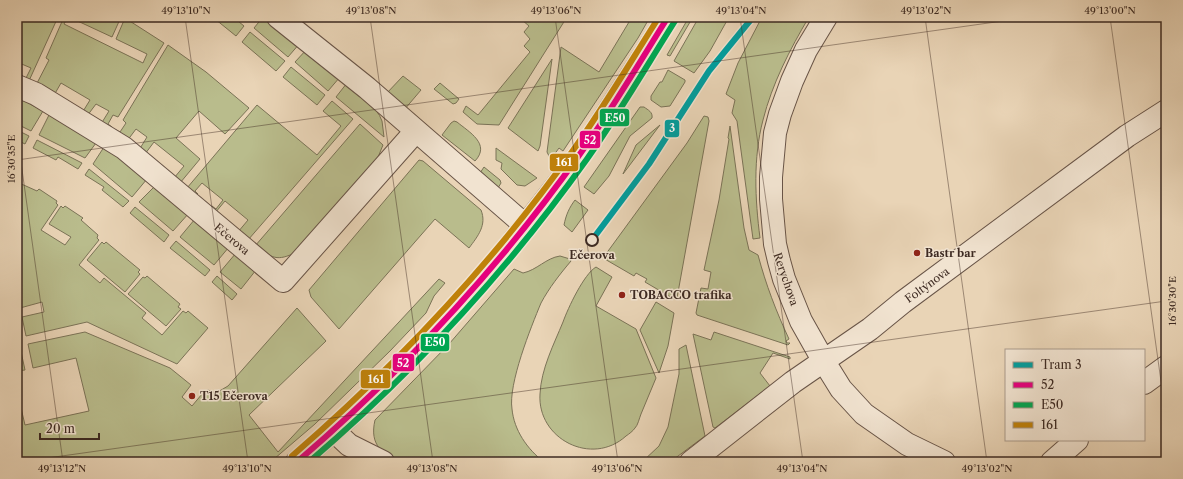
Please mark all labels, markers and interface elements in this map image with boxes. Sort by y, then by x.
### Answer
text: 49°13'10"N [161,4,211,17]
text: 49°13'08"N [345,4,397,17]
text: 49°13'06"N [531,4,581,17]
text: 49°13'04"N [716,4,766,17]
text: 49°13'02"N [901,4,951,17]
text: 49°13'00"N [1084,4,1136,17]
line badge: E50 [599,108,630,127]
text: E50 [604,111,626,125]
line badge: 3 [664,119,680,138]
text: 3 [669,121,675,135]
line badge: 52 [579,130,601,149]
text: 52 [584,133,597,147]
text: 16°30'35"E [5,135,18,183]
line badge: 161 [549,153,579,172]
text: 161 [556,155,572,169]
street label: Ečerova [211,220,253,258]
marker: Ečerova [585,233,599,247]
place label: Bastr bar [925,246,977,260]
place label: Ečerova [569,248,615,262]
marker: Bastr bar [912,248,922,258]
street label: Rerychova [770,251,802,308]
street label: Foltýnova [902,264,952,306]
text: 16°30'30"E [1166,276,1179,326]
place label: TOBACCO trafika [630,288,732,302]
marker: TOBACCO trafika [617,290,627,300]
line badge: E50 [420,333,450,352]
text: E50 [424,335,446,349]
legend [1005,349,1145,441]
line badge: 52 [392,353,415,372]
text: 52 [397,356,410,370]
text: Tram 3 [1041,357,1082,372]
line badge: 161 [360,369,391,389]
text: 161 [368,372,384,386]
text: 52 [1041,377,1055,392]
place label: T15 Ečerova [200,389,268,403]
marker: T15 Ečerova [187,391,197,401]
text: E50 [1041,397,1063,412]
scale bar [40,415,99,441]
text: 161 [1041,417,1058,432]
text: 20 m [46,421,75,436]
text: 49°13'12"N [38,462,86,475]
text: 49°13'10"N [222,462,272,475]
text: 49°13'08"N [406,462,458,475]
text: 49°13'06"N [592,462,642,475]
text: 49°13'04"N [777,462,827,475]
text: 49°13'02"N [962,462,1012,475]

